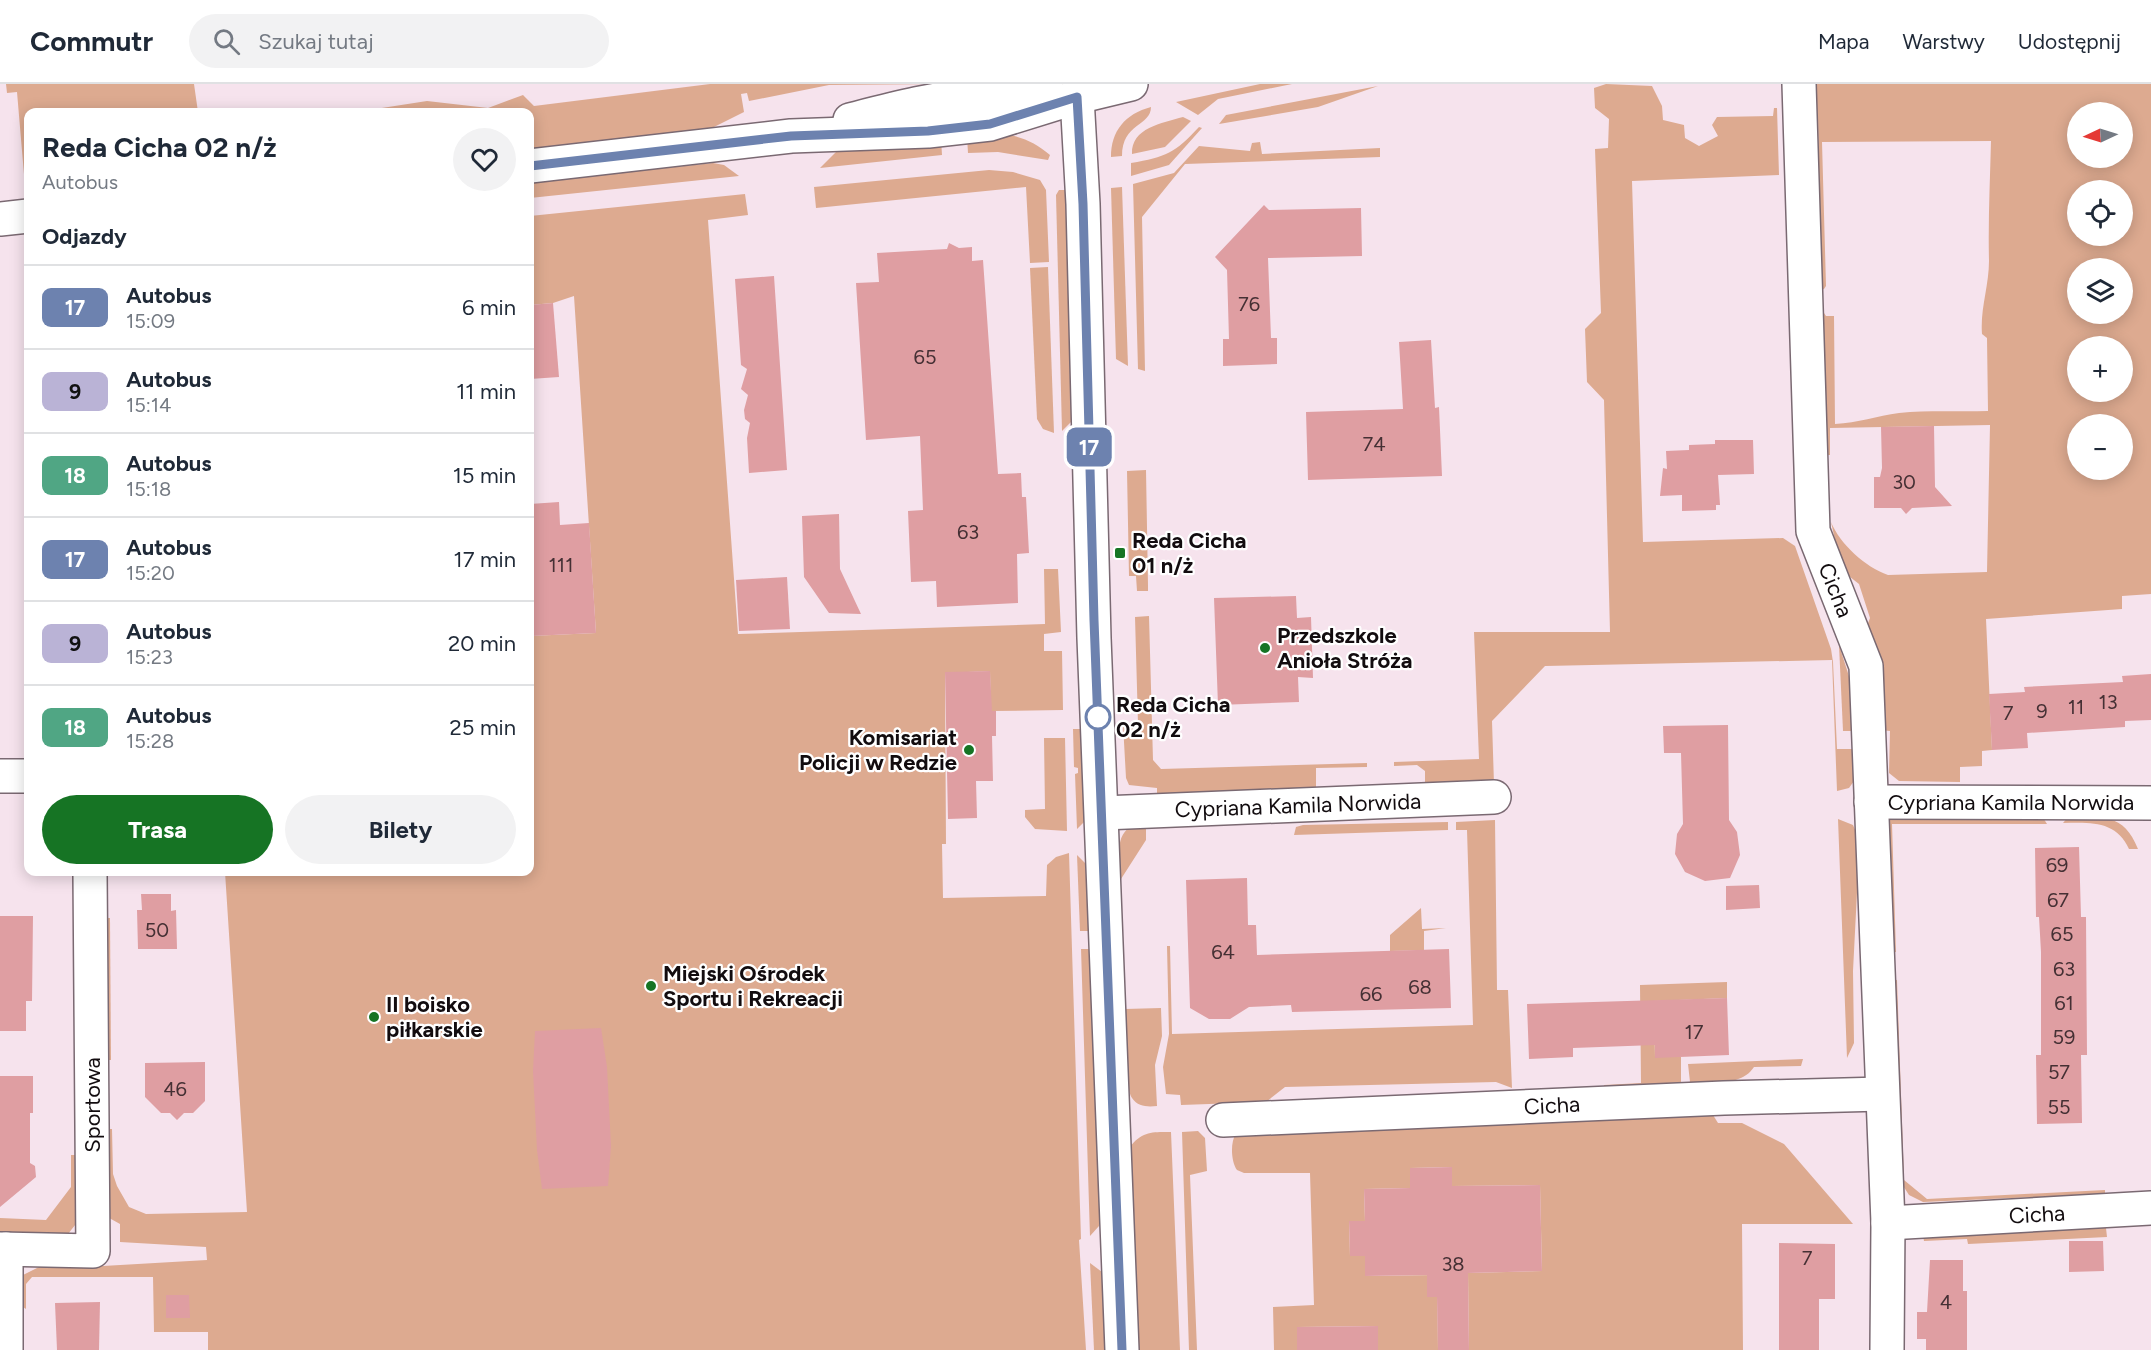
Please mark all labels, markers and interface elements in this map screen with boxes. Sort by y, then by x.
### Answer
search box [189,14,609,68]
text: Commutr [30,24,153,58]
icon: search [210,25,243,58]
text: Szukaj tutaj [258,28,374,55]
text: Mapa [1818,29,1869,54]
text: Warstwy [1902,29,1985,54]
text: Udostępnij [2018,29,2121,54]
north arrow [2067,102,2133,168]
map controls [2067,102,2133,480]
button: heart [453,128,516,191]
text: Reda Cicha 02 n/ż [42,130,277,164]
text: Autobus [42,170,118,194]
button: locate [2067,180,2133,246]
text: Odjazdy [42,223,127,250]
button: layers [2067,258,2133,324]
text: Autobus [126,282,212,309]
house number: 76 [1238,292,1260,316]
text: 6 min [462,294,516,321]
text: 17 [65,295,85,320]
text: 15:09 [126,309,175,333]
button: + [2067,336,2133,402]
house number: 65 [914,345,936,369]
text: Autobus [126,366,212,393]
text: 11 min [456,378,516,405]
text: 9 [69,379,81,404]
text: 15:14 [126,393,172,417]
button: − [2067,414,2133,480]
line badge: 17 [1062,428,1116,466]
house number: 74 [1362,432,1386,456]
text: 17 [1079,435,1099,460]
text: Autobus [126,450,212,477]
text: 15 min [453,462,516,489]
text: 18 [64,463,86,488]
house number: 30 [1892,470,1916,494]
text: 15:18 [126,477,171,501]
house number: 63 [957,520,979,544]
place label: Reda Cicha 01 n/ż [1132,527,1246,579]
text: Autobus [126,534,212,561]
text: 17 min [454,546,516,573]
marker: Reda Cicha 01 n/ż [1113,546,1127,560]
text: 17 [65,547,85,572]
house number: 111 [549,553,573,577]
street label: Cicha [1812,559,1859,621]
text: 15:20 [126,561,175,585]
text: Autobus [126,618,212,645]
place label: Przedszkole Anioła Stróża [1277,622,1413,674]
text: 20 min [448,630,516,657]
text: 9 [69,631,81,656]
marker: Przedszkole Anioła Stróża [1258,641,1272,655]
text: 15:23 [126,645,173,669]
house number: 13 [2098,690,2118,714]
place label: Reda Cicha 02 n/ż [1116,691,1230,743]
house number: 11 [2068,695,2084,719]
house number: 9 [2036,699,2048,723]
house number: 7 [2003,701,2014,725]
text: Autobus [126,702,212,729]
marker: Reda Cicha 02 n/ż [1085,704,1111,730]
text: 25 min [450,714,516,741]
text: 18 [64,715,86,740]
place label: Komisariat Policji w Redzie [799,724,957,776]
text: 15:28 [126,729,174,753]
marker: Komisariat Policji w Redzie [962,743,976,757]
street label: Cypriana Kamila Norwida [1174,788,1422,823]
street label: Cypriana Kamila Norwida [1888,789,2134,816]
button: Trasa [42,795,273,864]
button: Bilety [285,795,516,864]
house number: 69 [2046,853,2068,877]
house number: 67 [2047,888,2069,912]
house number: 50 [145,918,169,942]
house number: 65 [2051,922,2073,946]
house number: 64 [1211,940,1235,964]
house number: 63 [2053,957,2075,981]
place label: Miejski Ośrodek Sportu i Rekreacji [663,960,843,1012]
house number: 68 [1408,975,1432,999]
marker: Miejski Ośrodek Sportu i Rekreacji [644,979,658,993]
house number: 66 [1360,982,1382,1006]
place label: II boisko piłkarskie [386,991,483,1043]
house number: 61 [2054,991,2074,1015]
marker: II boisko piłkarskie [367,1010,381,1024]
house number: 17 [1685,1020,1704,1044]
house number: 59 [2053,1025,2075,1049]
street label: Sportowa [79,1057,106,1153]
house number: 57 [2048,1060,2070,1084]
house number: 46 [163,1077,187,1101]
street label: Cicha [1523,1091,1581,1120]
house number: 55 [2048,1095,2071,1119]
street label: Cicha [2008,1200,2066,1229]
house number: 7 [1802,1246,1813,1270]
house number: 38 [1441,1252,1465,1276]
house number: 4 [1940,1290,1952,1314]

